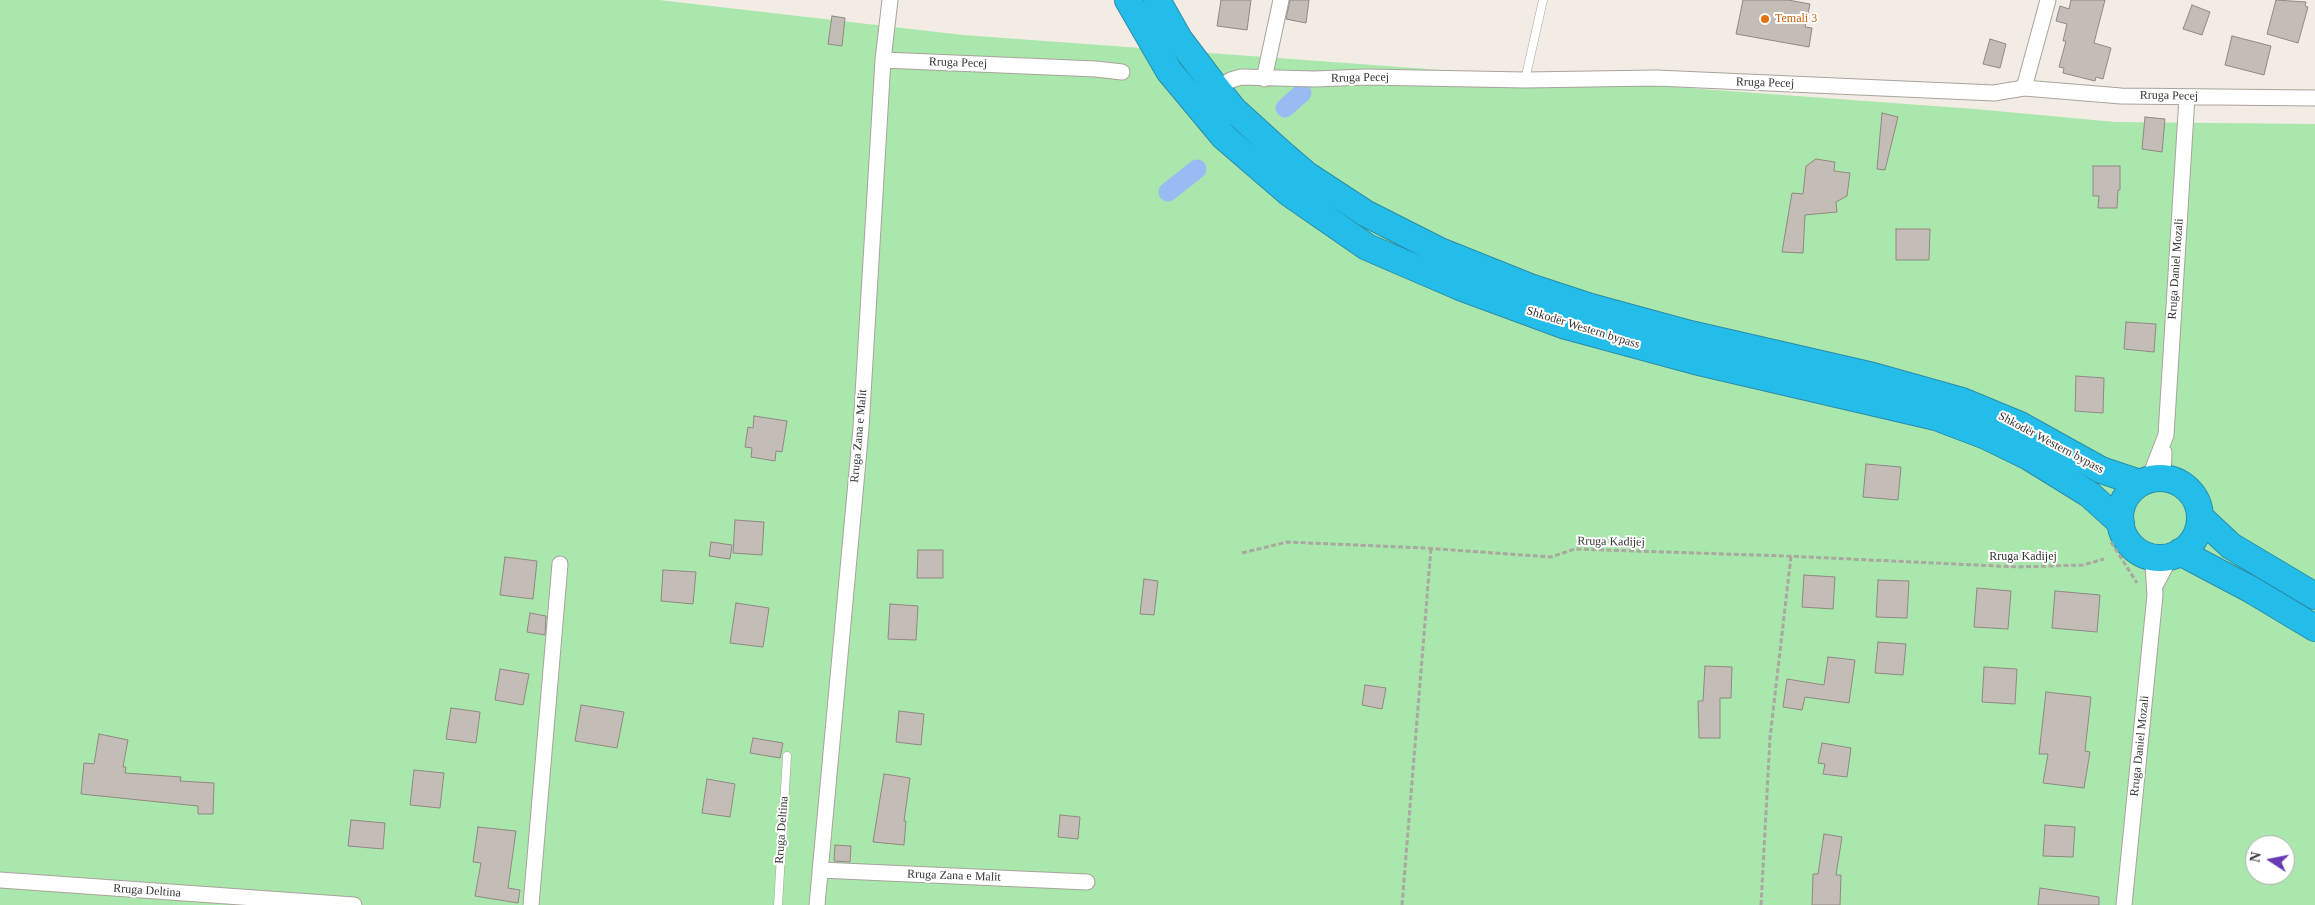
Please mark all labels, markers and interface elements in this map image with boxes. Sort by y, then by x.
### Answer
place label: Temali 3 [1775,12,1817,26]
marker: Temali 3 [1759,13,1771,25]
street label: Rruga Pecej [929,55,987,71]
street label: Rruga Pecej [1331,70,1389,86]
street label: Rruga Pecej [1736,75,1794,91]
street label: Rruga Pecej [2140,88,2198,104]
street label: Rruga Daniel Mozali [2165,218,2187,320]
street label: Shkodër Western bypass [1525,304,1641,352]
street label: Rruga Zana e Malit [848,389,870,483]
street label: Shkodër Western bypass [1996,409,2106,477]
street label: Rruga Kadijej [1577,534,1645,550]
street label: Rruga Kadijej [1989,550,2057,564]
street label: Rruga Daniel Mozali [2128,695,2152,797]
street label: Rruga Deltina [772,796,792,864]
north arrow [2245,835,2295,885]
text: N [2247,851,2264,864]
street label: Rruga Zana e Malit [907,867,1001,885]
street label: Rruga Deltina [113,881,181,901]

